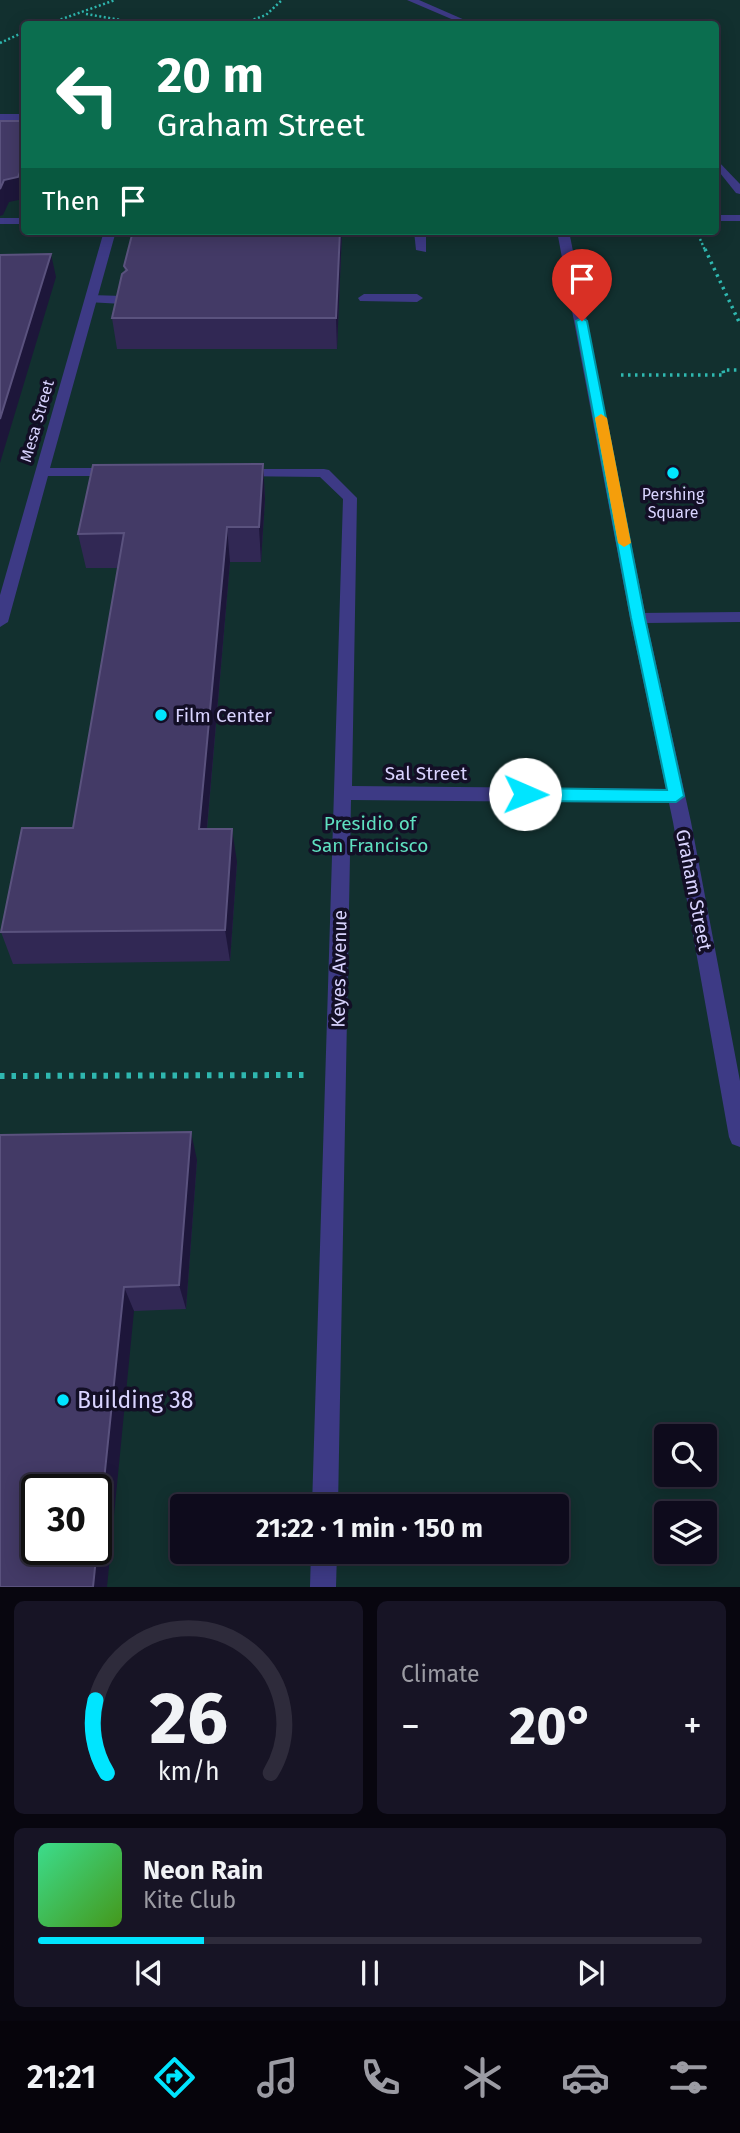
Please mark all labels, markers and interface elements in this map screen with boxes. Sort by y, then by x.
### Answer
text: 20 m [157,46,264,105]
icon: left [42,49,133,140]
text: Graham Street [157,106,365,144]
icon: arrive [114,182,152,220]
text: Then [42,186,100,217]
pin [552,249,612,321]
icon: arrive [563,260,601,298]
street label: Mesa Street [16,377,58,464]
marker: Pershing Square [665,465,681,481]
place label: Pershing Square [642,485,705,522]
place label: Film Center [175,704,273,727]
marker: Film Center [153,707,169,723]
position arrow [488,757,562,831]
street label: Sal Street [385,762,467,785]
park label: Presidio of San Francisco [312,812,428,857]
street label: Graham Street [671,827,717,953]
street label: Keyes Avenue [326,910,352,1028]
place label: Building 38 [77,1386,193,1414]
marker: Building 38 [55,1392,71,1408]
map controls [654,1424,717,1564]
button: search [654,1424,717,1487]
speed limit sign: 30 [21,1474,112,1565]
button: layers [654,1501,717,1564]
text: 21:22 · 1 min · 150 m [256,1513,483,1544]
text: Climate [401,1660,480,1688]
text: 26 [149,1676,228,1763]
text: 20° [509,1695,594,1758]
text: − [401,1703,420,1749]
text: + [683,1703,702,1749]
text: km/h [158,1757,219,1787]
text: Neon Rain [143,1855,263,1886]
text: Kite Club [143,1886,236,1914]
icon: previous [130,1954,168,1992]
icon: pause [351,1954,389,1992]
icon: next [572,1954,610,1992]
icon: directions [150,2053,199,2102]
icon: music [253,2053,302,2102]
icon: phone [356,2053,405,2102]
icon: climate [458,2053,507,2102]
icon: car [561,2053,610,2102]
icon: filters [664,2053,713,2102]
text: 21:21 [27,2058,96,2096]

